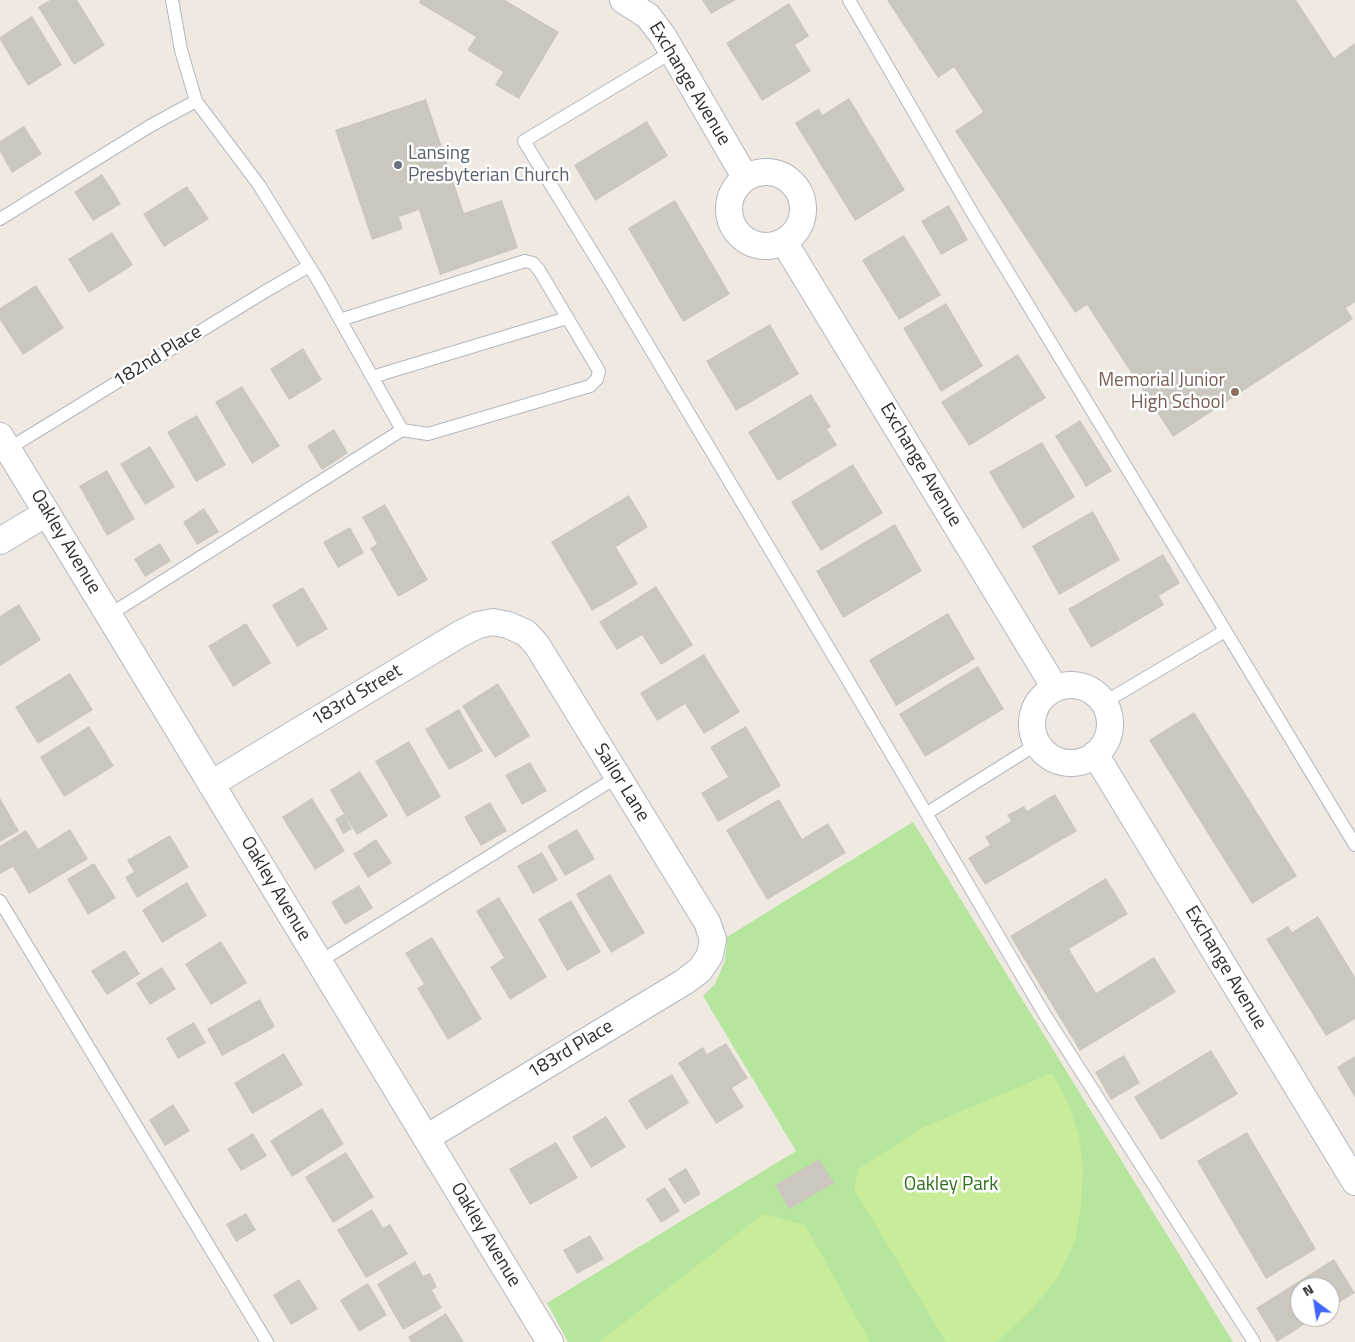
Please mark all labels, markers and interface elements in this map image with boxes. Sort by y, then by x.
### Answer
street label: Exchange Avenue [643,18,735,150]
place label: Lansing Presbyterian Church [408,143,569,187]
marker: Lansing Presbyterian Church [392,159,404,171]
street label: 182nd Place [110,321,206,393]
place label: Memorial Junior High School [1098,370,1225,414]
marker: Memorial Junior High School [1229,386,1241,398]
street label: Exchange Avenue [874,399,966,531]
street label: Oakley Avenue [25,486,105,598]
street label: 183rd Street [308,660,406,732]
street label: Sailor Lane [588,740,654,826]
street label: Oakley Avenue [235,833,315,945]
street label: Exchange Avenue [1179,902,1271,1034]
street label: 183rd Place [524,1016,618,1084]
park label: Oakley Park [904,1174,998,1196]
street label: Oakley Avenue [445,1179,525,1291]
north arrow [1290,1277,1340,1327]
text: N [1298,1278,1317,1301]

